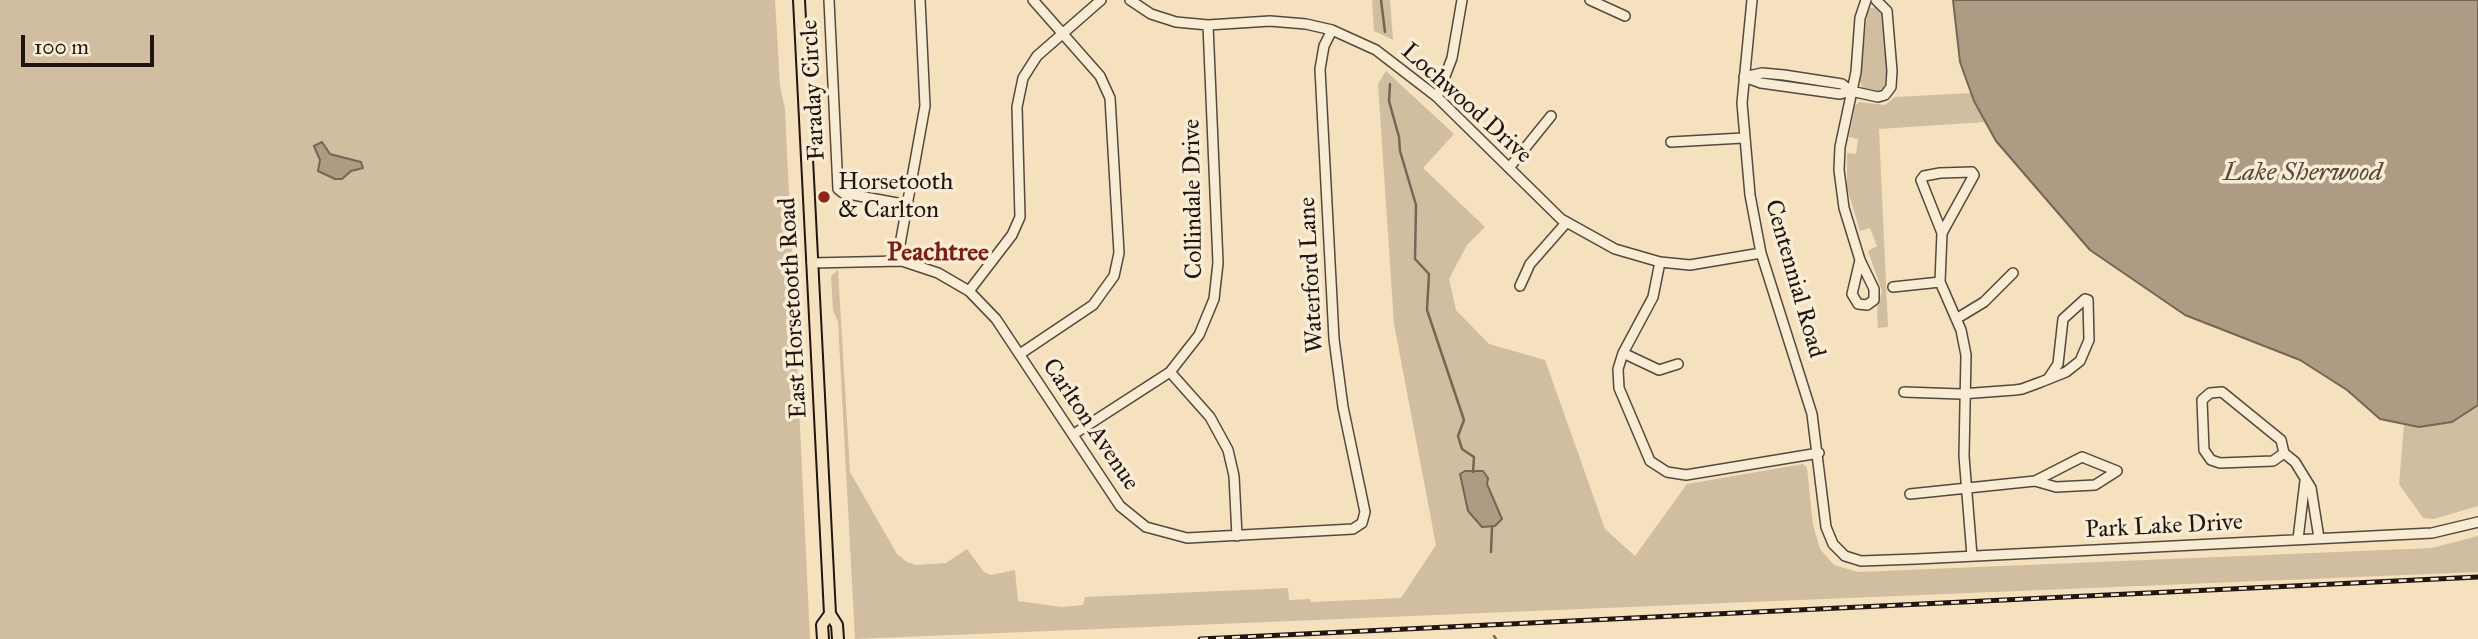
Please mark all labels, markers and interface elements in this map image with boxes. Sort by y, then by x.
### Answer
street label: Faraday Circle [796,19,832,161]
scale bar [24,21,158,65]
text: 100 m [34,34,89,60]
street label: Lochwood Drive [1395,38,1537,170]
street label: Collindale Drive [1178,119,1210,279]
water label: Lake Sherwood [2223,158,2383,190]
place label: Horsetooth & Carlton [838,169,953,225]
marker: Horsetooth & Carlton [816,189,832,205]
street label: Waterford Lane [1294,196,1330,354]
street label: East Horsetooth Road [774,197,814,419]
street label: Centennial Road [1758,197,1830,361]
district label: Peachtree [887,238,989,270]
street label: Carlton Avenue [1035,354,1145,496]
street label: Park Lake Drive [2084,508,2244,546]

